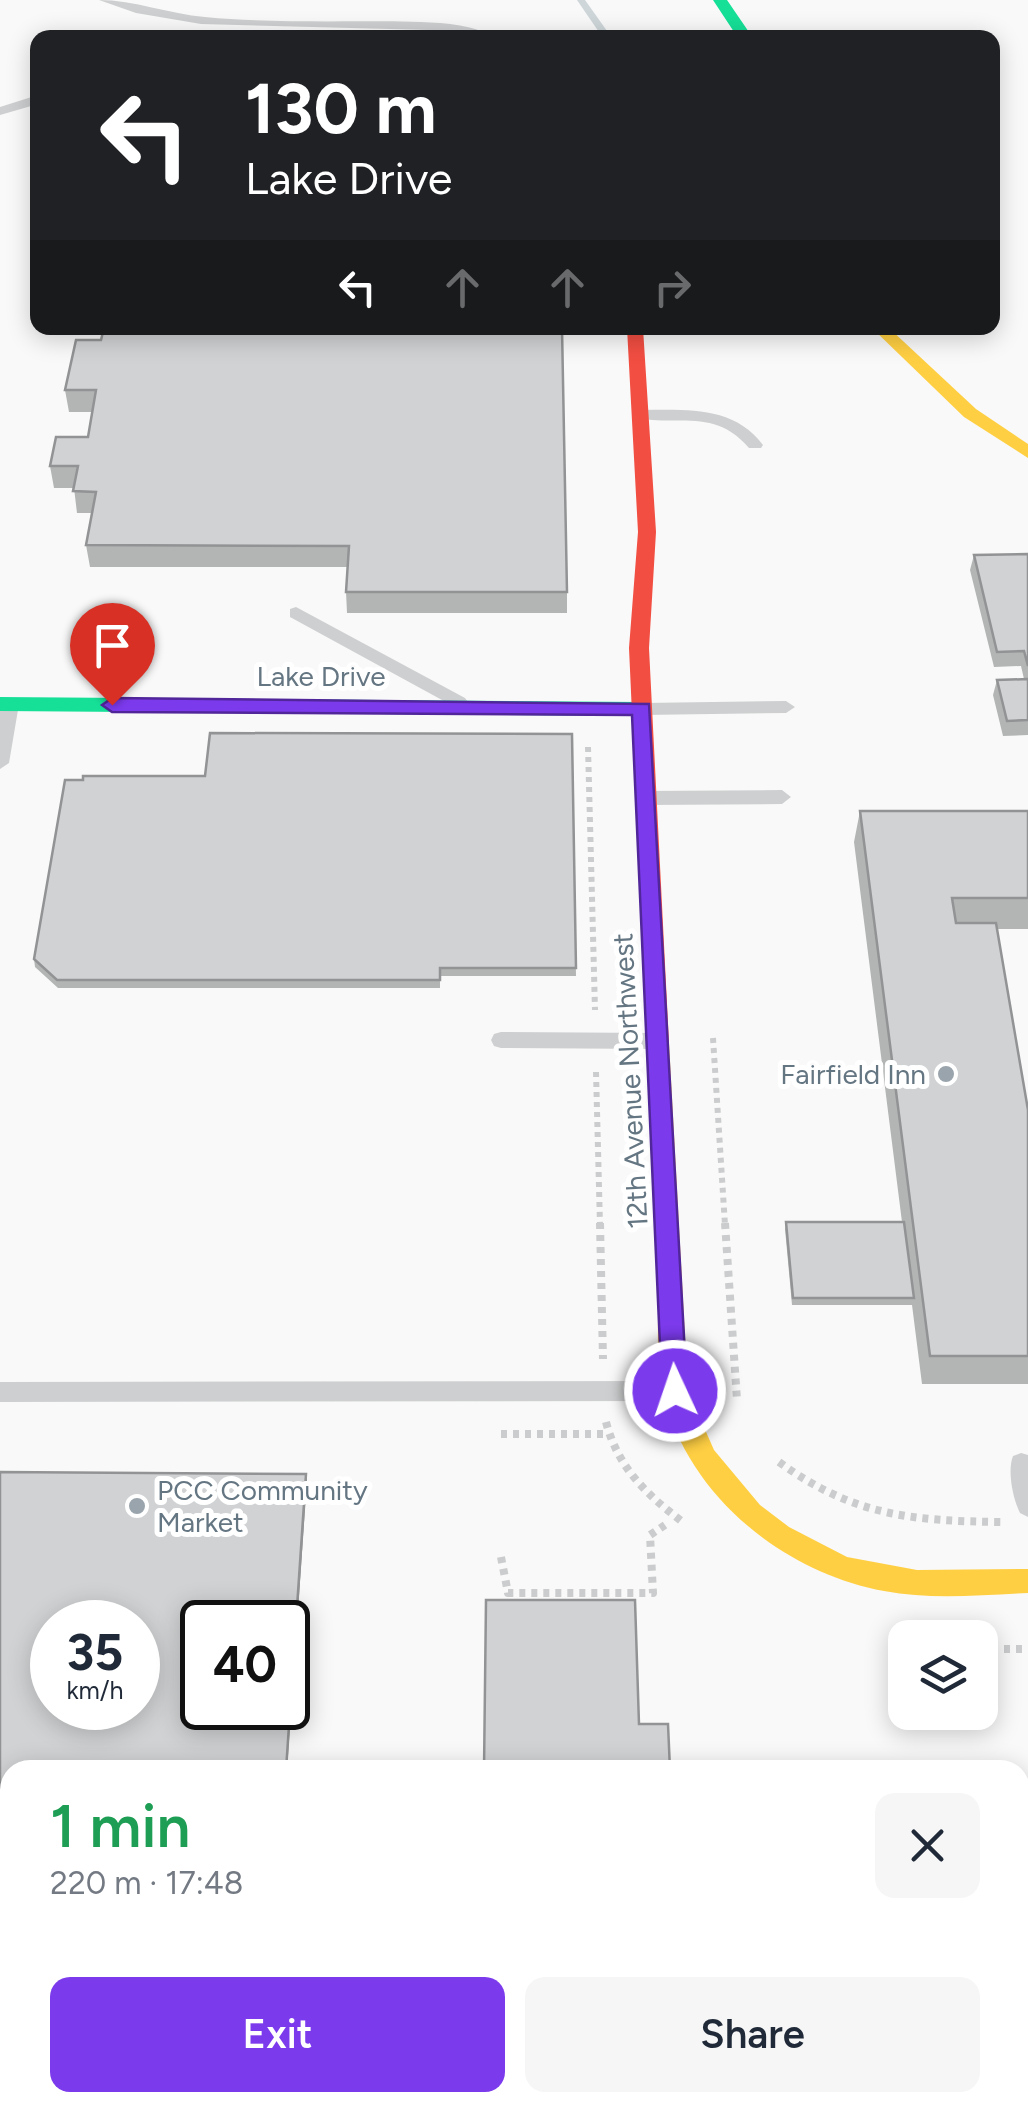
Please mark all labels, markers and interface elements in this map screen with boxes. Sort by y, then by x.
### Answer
text: 130 m [245,66,437,151]
icon: left [80,70,210,200]
text: Lake Drive [245,151,452,205]
icon: left [330,260,385,315]
icon: ahead [435,260,490,315]
icon: ahead [540,260,595,315]
icon: right [645,260,700,315]
pin [70,603,155,706]
icon: arrive [85,618,140,673]
street label: Lake Drive [256,659,386,693]
street label: 12th Avenue Northwest [605,932,655,1230]
place label: Fairfield Inn [780,1057,926,1091]
marker: Fairfield Inn [935,1063,957,1085]
position arrow [623,1339,727,1443]
place label: PCC Community Market [157,1473,368,1539]
marker: PCC Community Market [126,1495,148,1517]
speed limit sign: 40 [180,1600,310,1730]
map controls [888,1620,998,1730]
button: layers [888,1620,998,1730]
text: 35 [67,1622,123,1683]
text: km/h [66,1675,124,1705]
text: 1 min [50,1790,190,1862]
button: close [875,1793,980,1898]
text: 220 m · 17:48 [50,1864,243,1902]
button: Exit [50,1977,505,2092]
button: Share [525,1977,980,2092]

